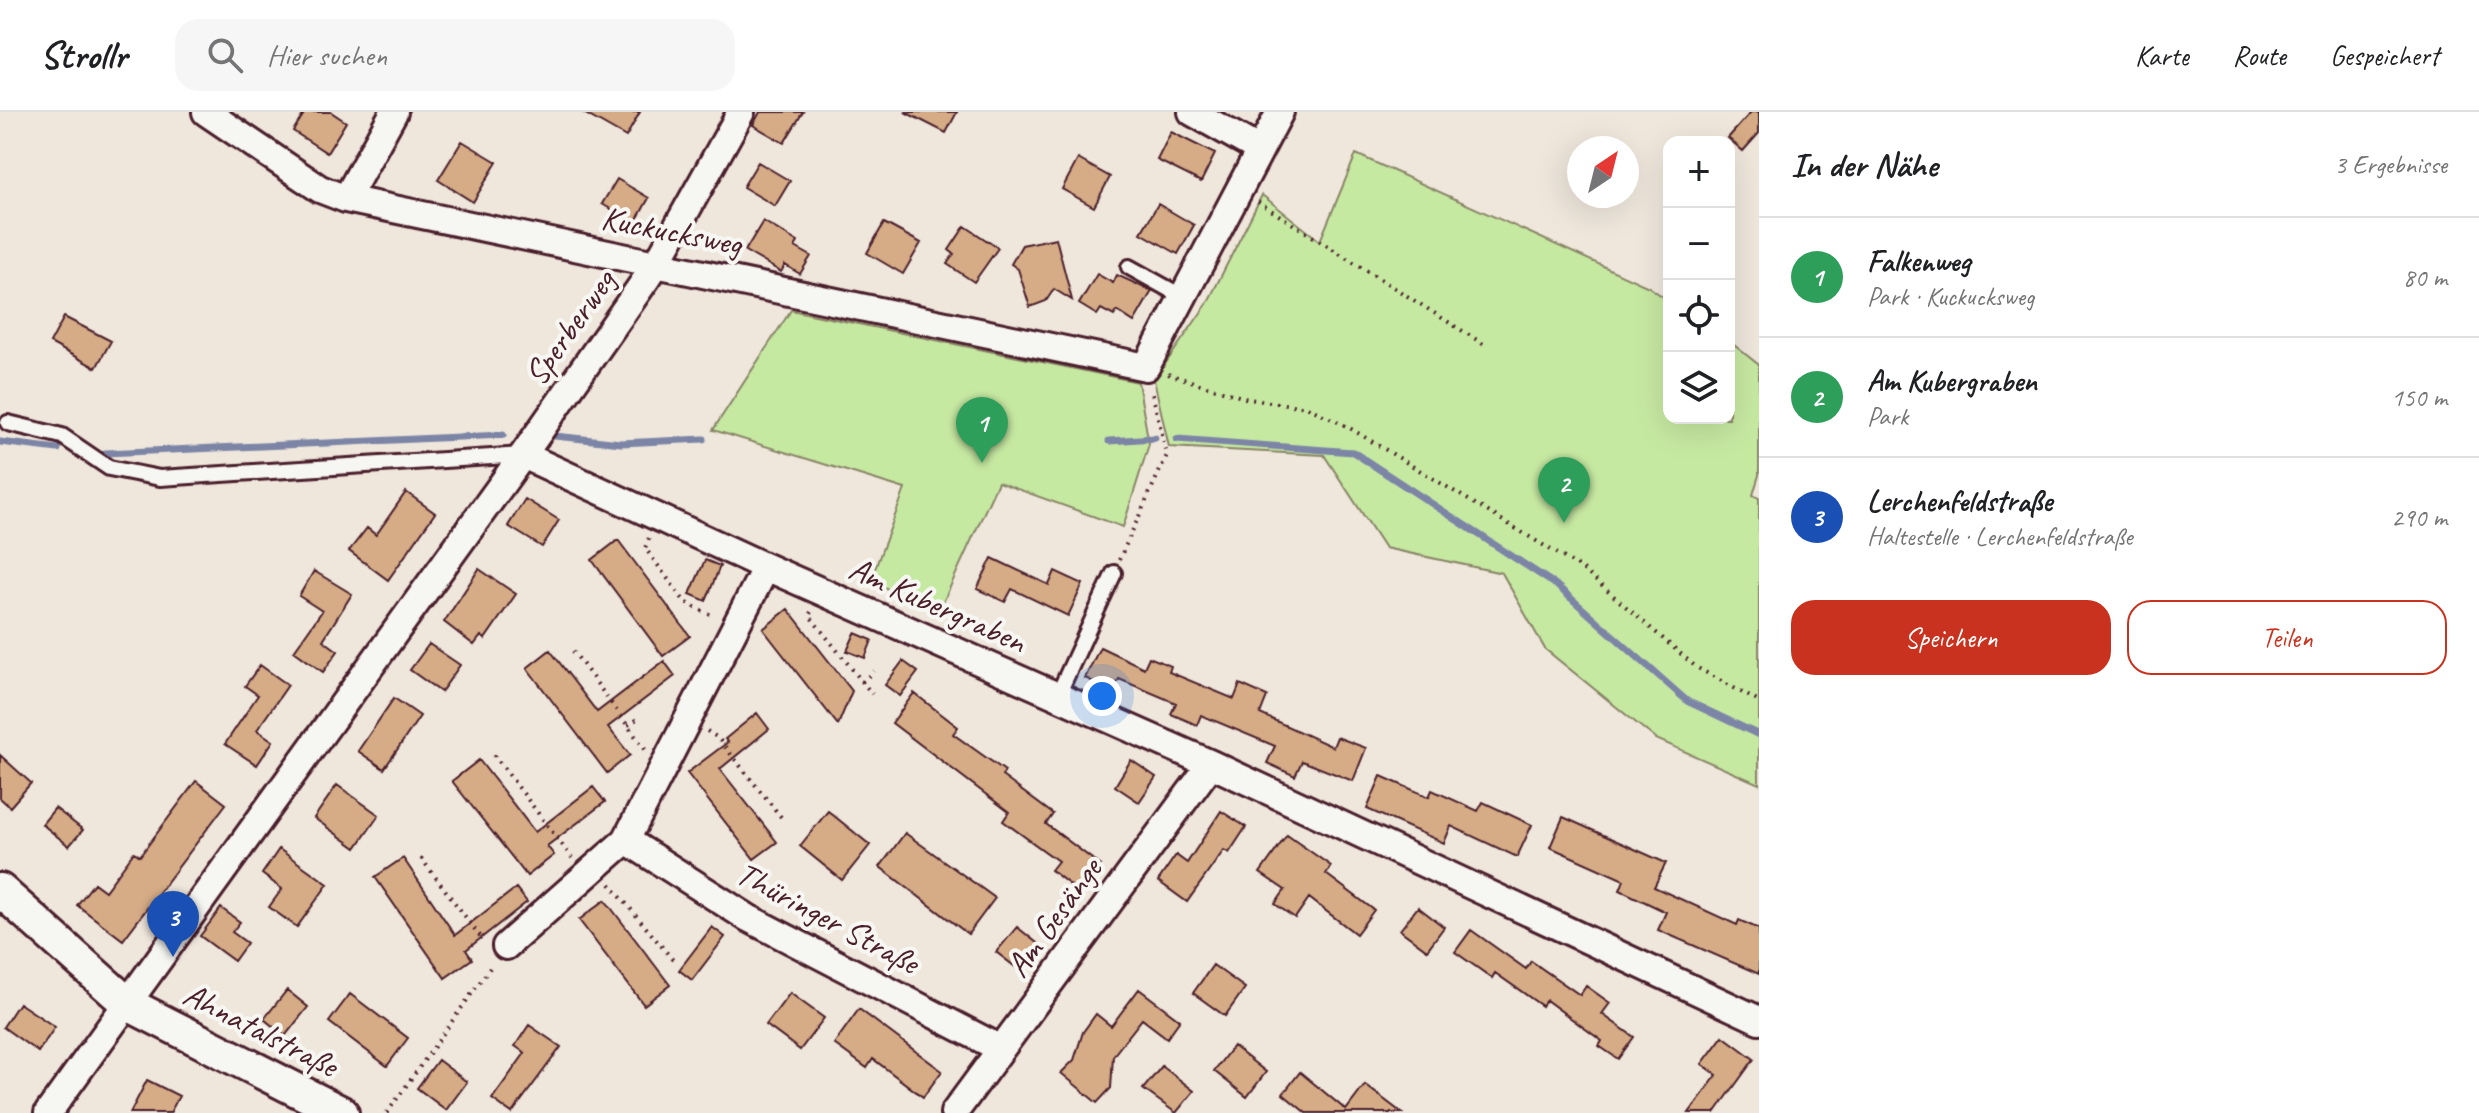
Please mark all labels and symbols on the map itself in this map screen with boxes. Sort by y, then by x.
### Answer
north arrow [1567,136,1639,208]
street label: Kuckucksweg [598,196,748,266]
street label: Sperberweg [514,260,626,393]
pin: 1 [956,397,1008,463]
pin: 2 [1538,457,1590,523]
street label: Am Kubergraben [843,546,1035,663]
your location [1082,676,1122,716]
street label: Am Gesänge [996,847,1113,985]
street label: Thüringer Straße [729,851,929,985]
pin: 3 [147,891,199,957]
street label: Ahnatalstraße [177,972,348,1088]

